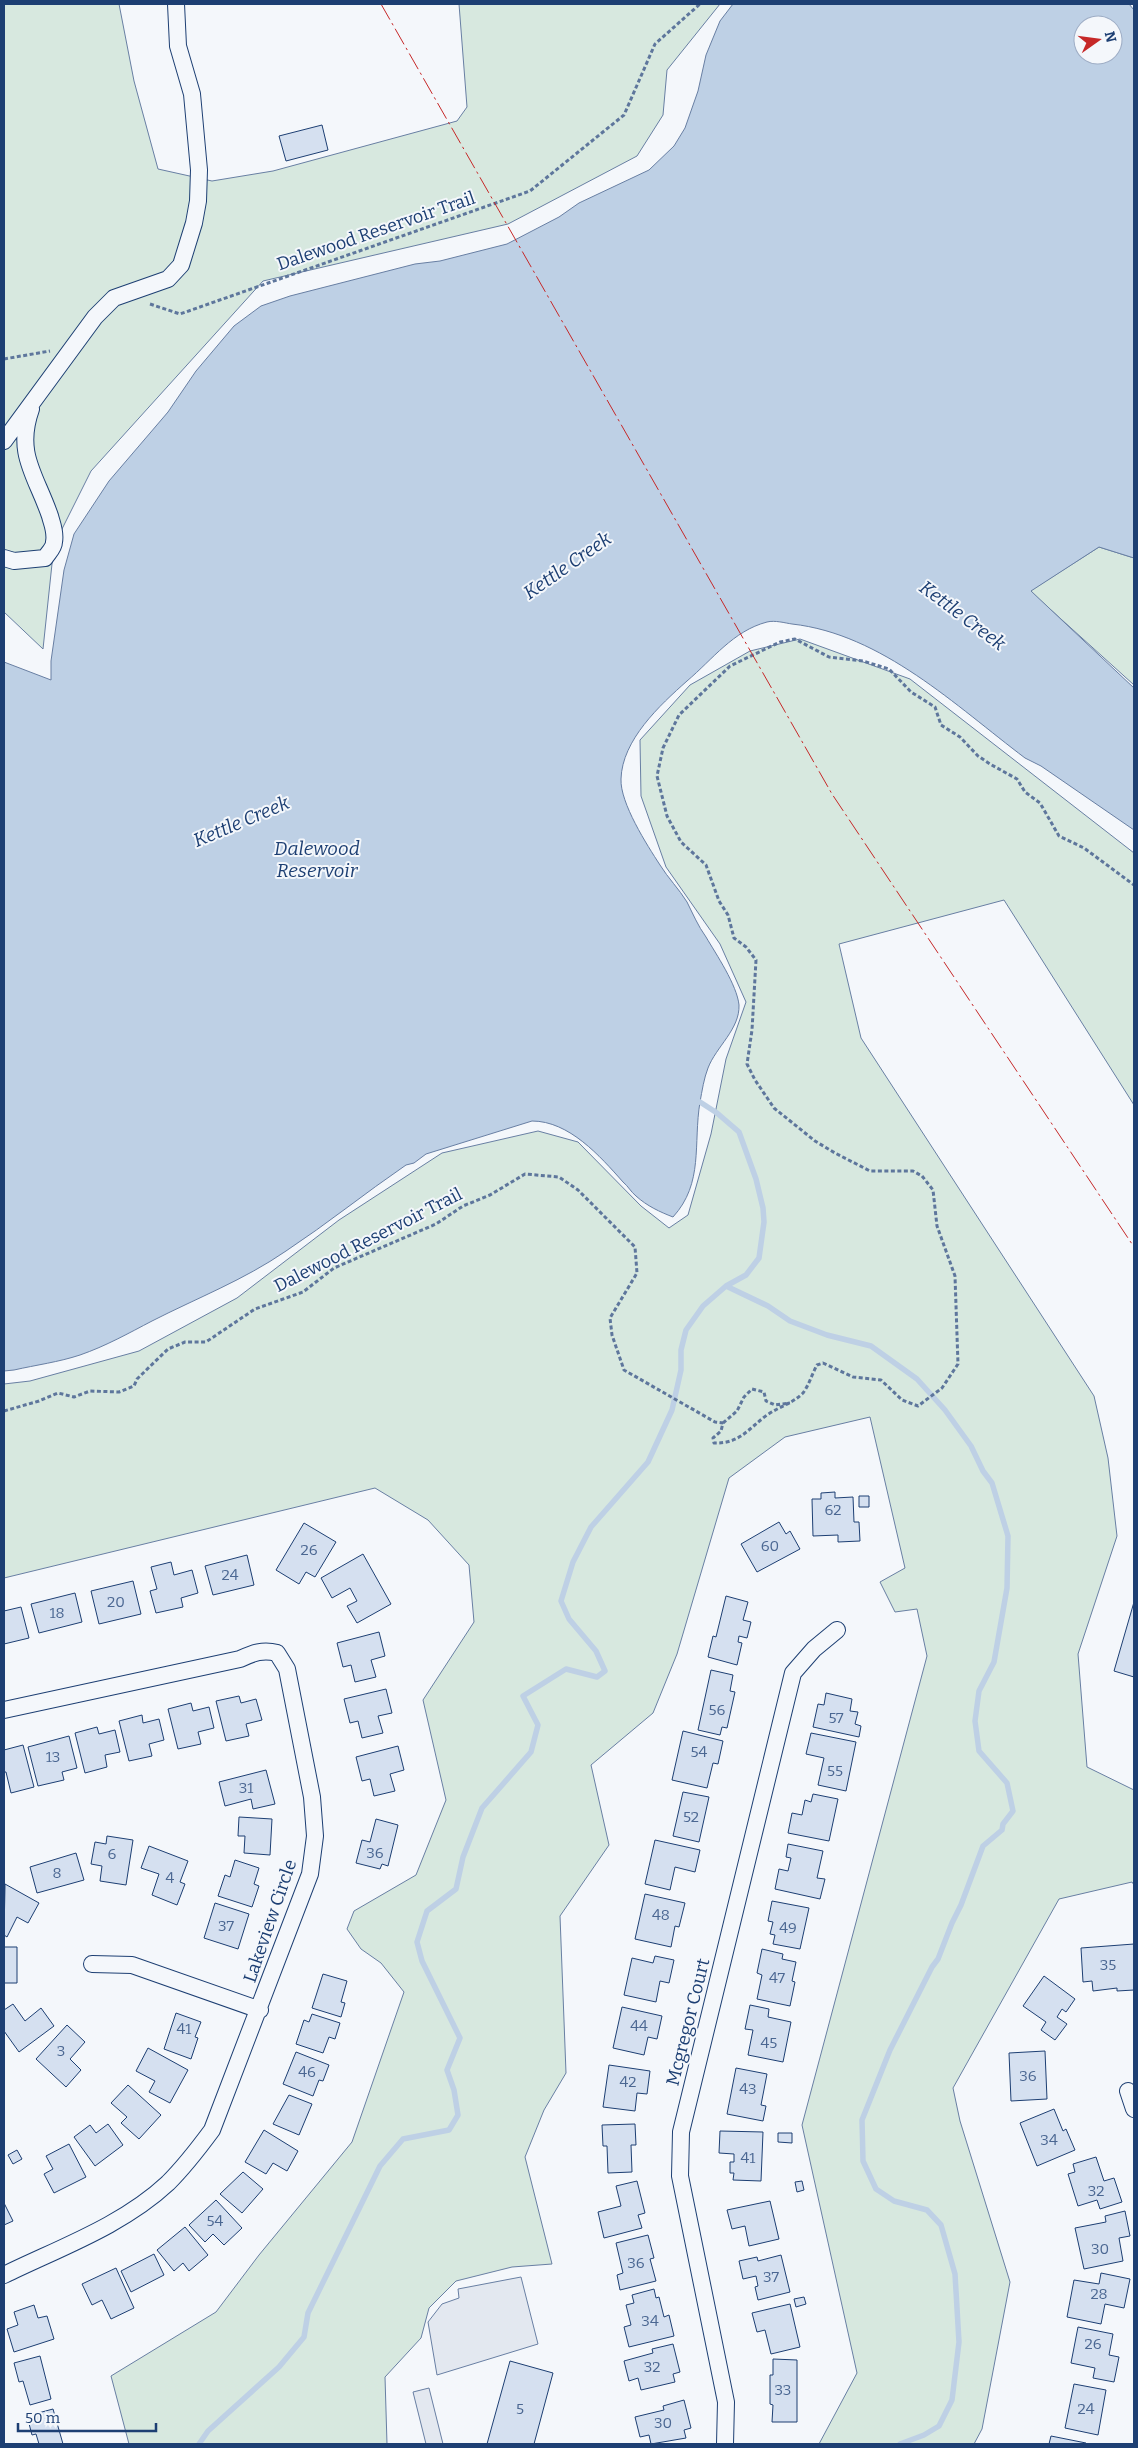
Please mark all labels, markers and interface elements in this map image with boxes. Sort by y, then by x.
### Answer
north arrow [1073,15,1123,65]
text: N [1101,30,1120,44]
street label: Dalewood Reservoir Trail [274,187,478,275]
water label: Kettle Creek [519,526,616,604]
water label: Kettle Creek [915,576,1011,656]
water label: Kettle Creek [190,791,293,852]
water label: Dalewood Reservoir [274,837,360,882]
street label: Dalewood Reservoir Trail [270,1183,466,1297]
house number: 62 [825,1501,841,1519]
house number: 60 [761,1537,779,1555]
house number: 26 [301,1541,318,1559]
house number: 24 [222,1566,239,1584]
house number: 20 [107,1593,125,1611]
house number: 18 [49,1604,65,1622]
house number: 56 [709,1701,726,1719]
house number: 57 [828,1709,844,1727]
house number: 54 [691,1743,708,1761]
house number: 13 [46,1748,60,1766]
house number: 55 [827,1762,843,1780]
house number: 31 [239,1779,253,1797]
house number: 52 [683,1808,699,1826]
house number: 36 [366,1844,384,1862]
house number: 6 [108,1845,117,1863]
street label: Lakeview Circle [239,1857,301,1985]
house number: 8 [52,1864,62,1882]
house number: 4 [166,1869,175,1887]
house number: 48 [652,1906,670,1924]
house number: 37 [218,1917,235,1935]
house number: 49 [779,1919,797,1937]
street label: Mcgregor Court [662,1956,715,2088]
house number: 35 [1100,1956,1116,1974]
house number: 47 [769,1969,786,1987]
house number: 44 [630,2017,648,2035]
house number: 41 [177,2020,191,2038]
house number: 45 [761,2034,777,2052]
house number: 3 [57,2042,65,2060]
house number: 46 [298,2063,316,2081]
house number: 36 [1019,2067,1037,2085]
house number: 42 [620,2073,636,2091]
house number: 43 [739,2080,757,2098]
house number: 34 [1040,2131,1058,2149]
house number: 41 [741,2149,755,2167]
house number: 32 [1088,2182,1104,2200]
house number: 54 [207,2212,224,2230]
house number: 30 [1091,2240,1109,2258]
house number: 36 [627,2254,645,2272]
house number: 37 [763,2268,780,2286]
house number: 28 [1090,2285,1108,2303]
house number: 34 [641,2312,659,2330]
house number: 26 [1085,2335,1102,2353]
house number: 32 [644,2358,660,2376]
house number: 33 [775,2381,791,2399]
scale bar [18,2400,155,2432]
house number: 5 [516,2400,524,2418]
house number: 24 [1078,2400,1095,2418]
text: 50 m [25,2409,61,2427]
house number: 30 [654,2414,672,2432]

